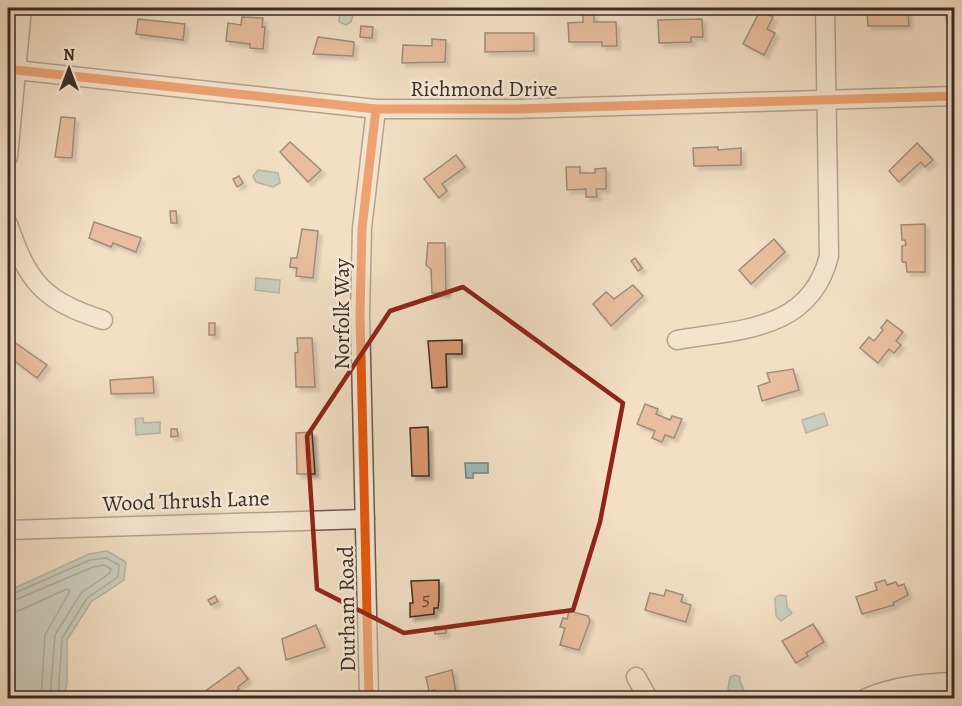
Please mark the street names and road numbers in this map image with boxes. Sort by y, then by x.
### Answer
street label: Richmond Drive [410,74,558,104]
street label: Norfolk Way [327,258,357,370]
street label: Wood Thrush Lane [101,483,270,519]
street label: Durham Road [331,545,363,672]

